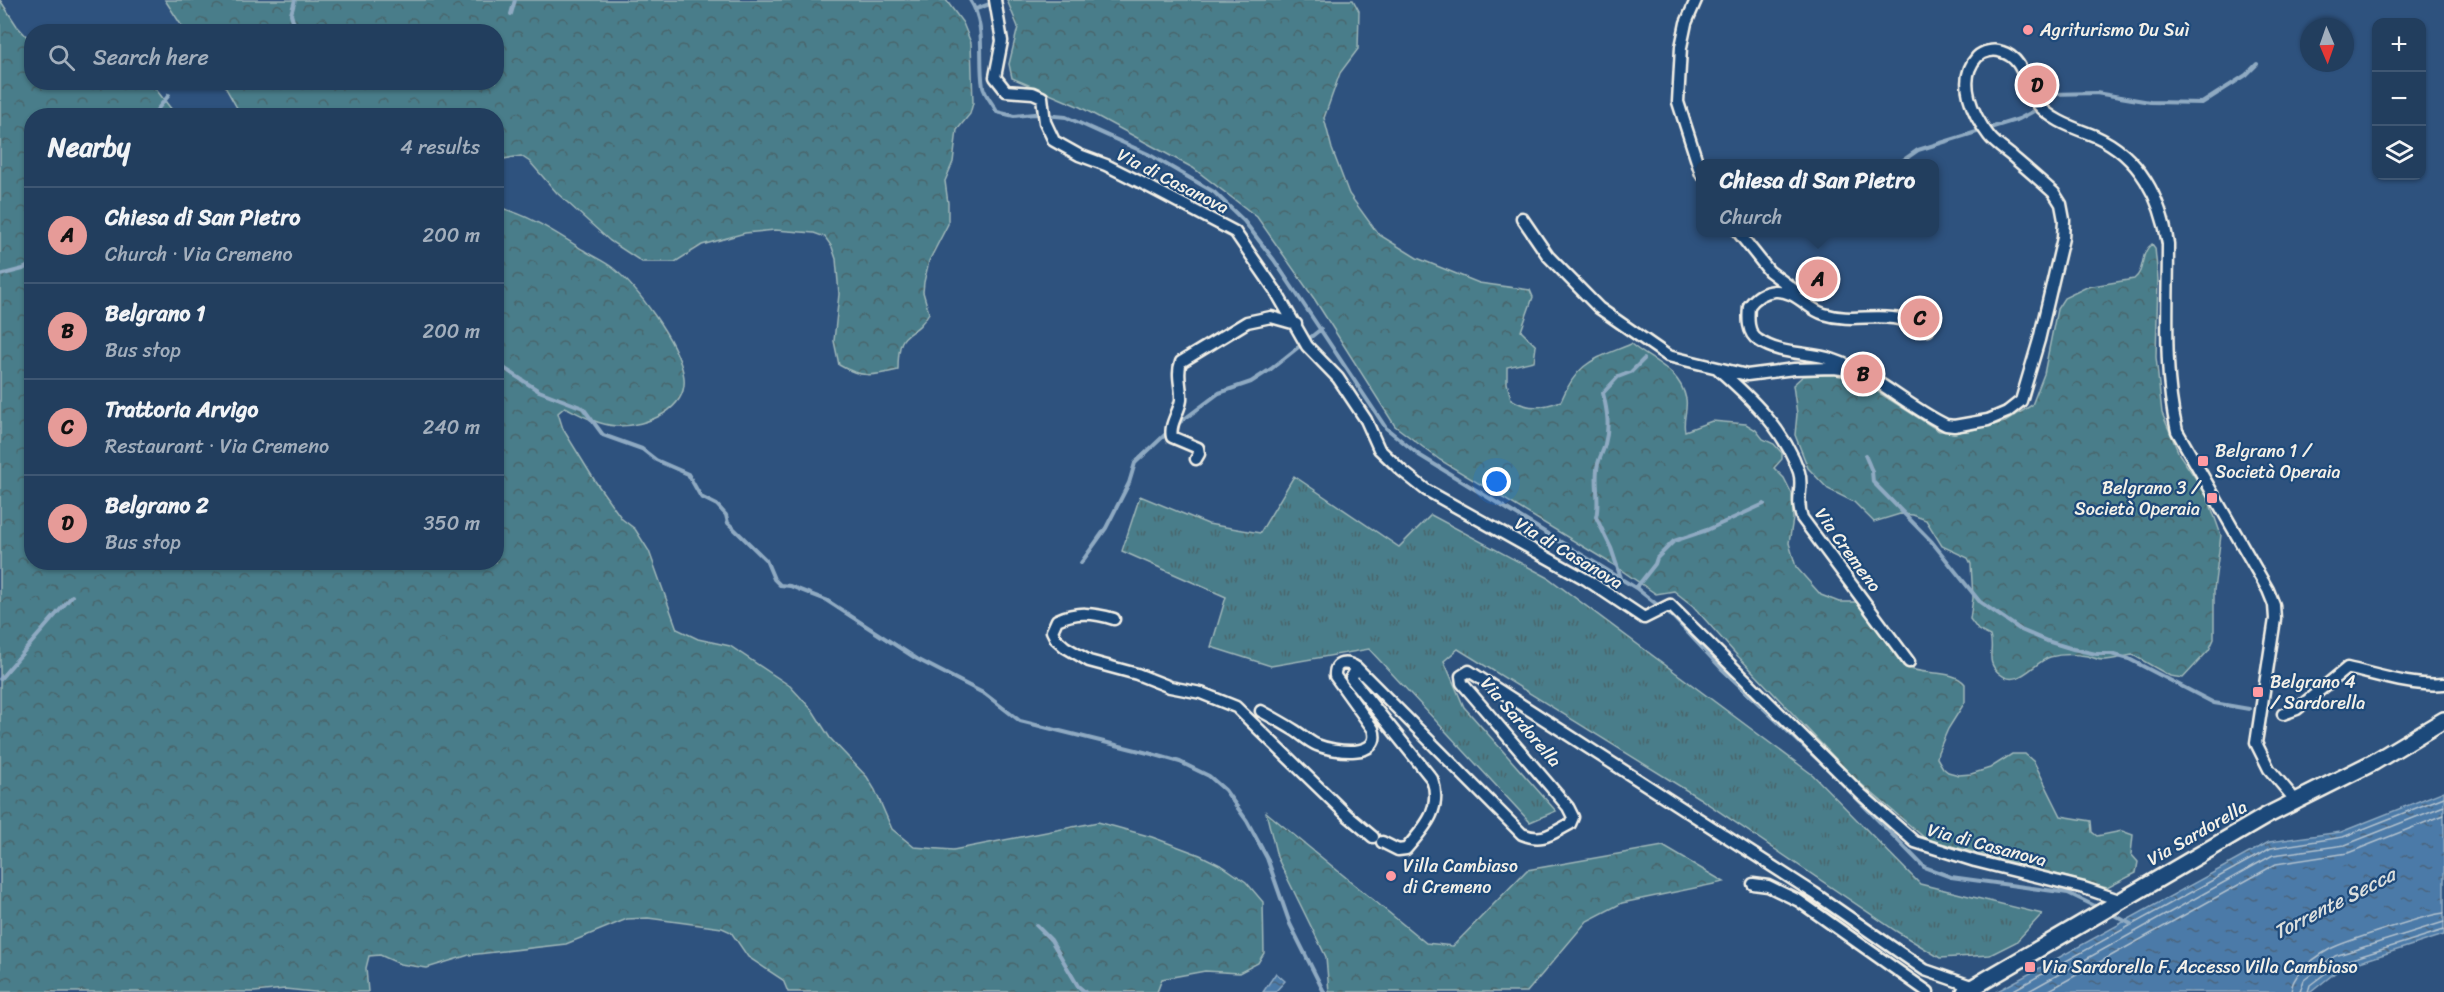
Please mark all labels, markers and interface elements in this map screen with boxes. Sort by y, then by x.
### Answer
place label: Agriturismo Du Suì [2039,14,2189,46]
north arrow [2300,18,2354,72]
map controls [2372,18,2426,180]
button: + [2372,18,2426,72]
marker: Agriturismo Du Suì [2021,23,2035,37]
search box [24,24,504,90]
text: Search here [93,38,209,77]
icon: search [45,41,78,74]
pin: D [2018,62,2056,107]
button: − [2372,72,2426,126]
text: Nearby [48,124,130,170]
button: layers [2372,126,2426,180]
text: 4 results [400,130,480,165]
street label: Via di Casanova [1111,139,1235,223]
popup [1696,159,1939,237]
text: Chiesa di San Pietro [1720,161,1915,200]
text: Chiesa di San Pietro [105,198,300,237]
text: Church [1720,200,1782,235]
text: A [61,218,74,253]
text: 200 m [423,218,480,253]
text: Church · Via Cremeno [105,237,293,272]
pin: A [1798,256,1838,302]
text: Belgrano 1 [105,294,206,333]
pin: C [1900,296,1940,340]
text: B [61,314,74,349]
text: 200 m [423,314,480,349]
text: Bus stop [105,333,181,368]
pin: B [1844,352,1882,397]
text: Trattoria Arvigo [105,390,258,429]
text: C [61,410,74,445]
text: 240 m [423,410,480,445]
text: Restaurant · Via Cremeno [105,429,329,464]
place label: Belgrano 1 / Società Operaia [2215,435,2341,488]
marker: Belgrano 1 / Società Operaia [2196,454,2210,468]
your location [1482,467,1511,496]
place label: Belgrano 3 / Società Operaia [2075,472,2202,525]
text: Belgrano 2 [105,486,209,525]
marker: Belgrano 3 / Società Operaia [2205,491,2219,505]
street label: Via Cremeno [1806,501,1890,599]
text: D [62,506,73,541]
text: 350 m [424,506,480,541]
street label: Via di Casanova [1508,508,1630,598]
text: Bus stop [105,525,181,560]
place label: Belgrano 4 / Sardorella [2270,666,2365,719]
street label: Via Sardorella [1472,669,1570,775]
marker: Belgrano 4 / Sardorella [2251,685,2265,699]
street label: Via Sardorella [2141,791,2253,875]
street label: Via di Casanova [1924,814,2050,876]
place label: Villa Cambiaso di Cremeno [1403,850,1518,903]
water label: Torrente Secca [2267,856,2404,949]
marker: Villa Cambiaso di Cremeno [1384,869,1398,883]
place label: Via Sardorella F. Accesso Villa Cambiaso [2042,951,2358,983]
marker: Via Sardorella F. Accesso Villa Cambiaso [2023,960,2037,974]

